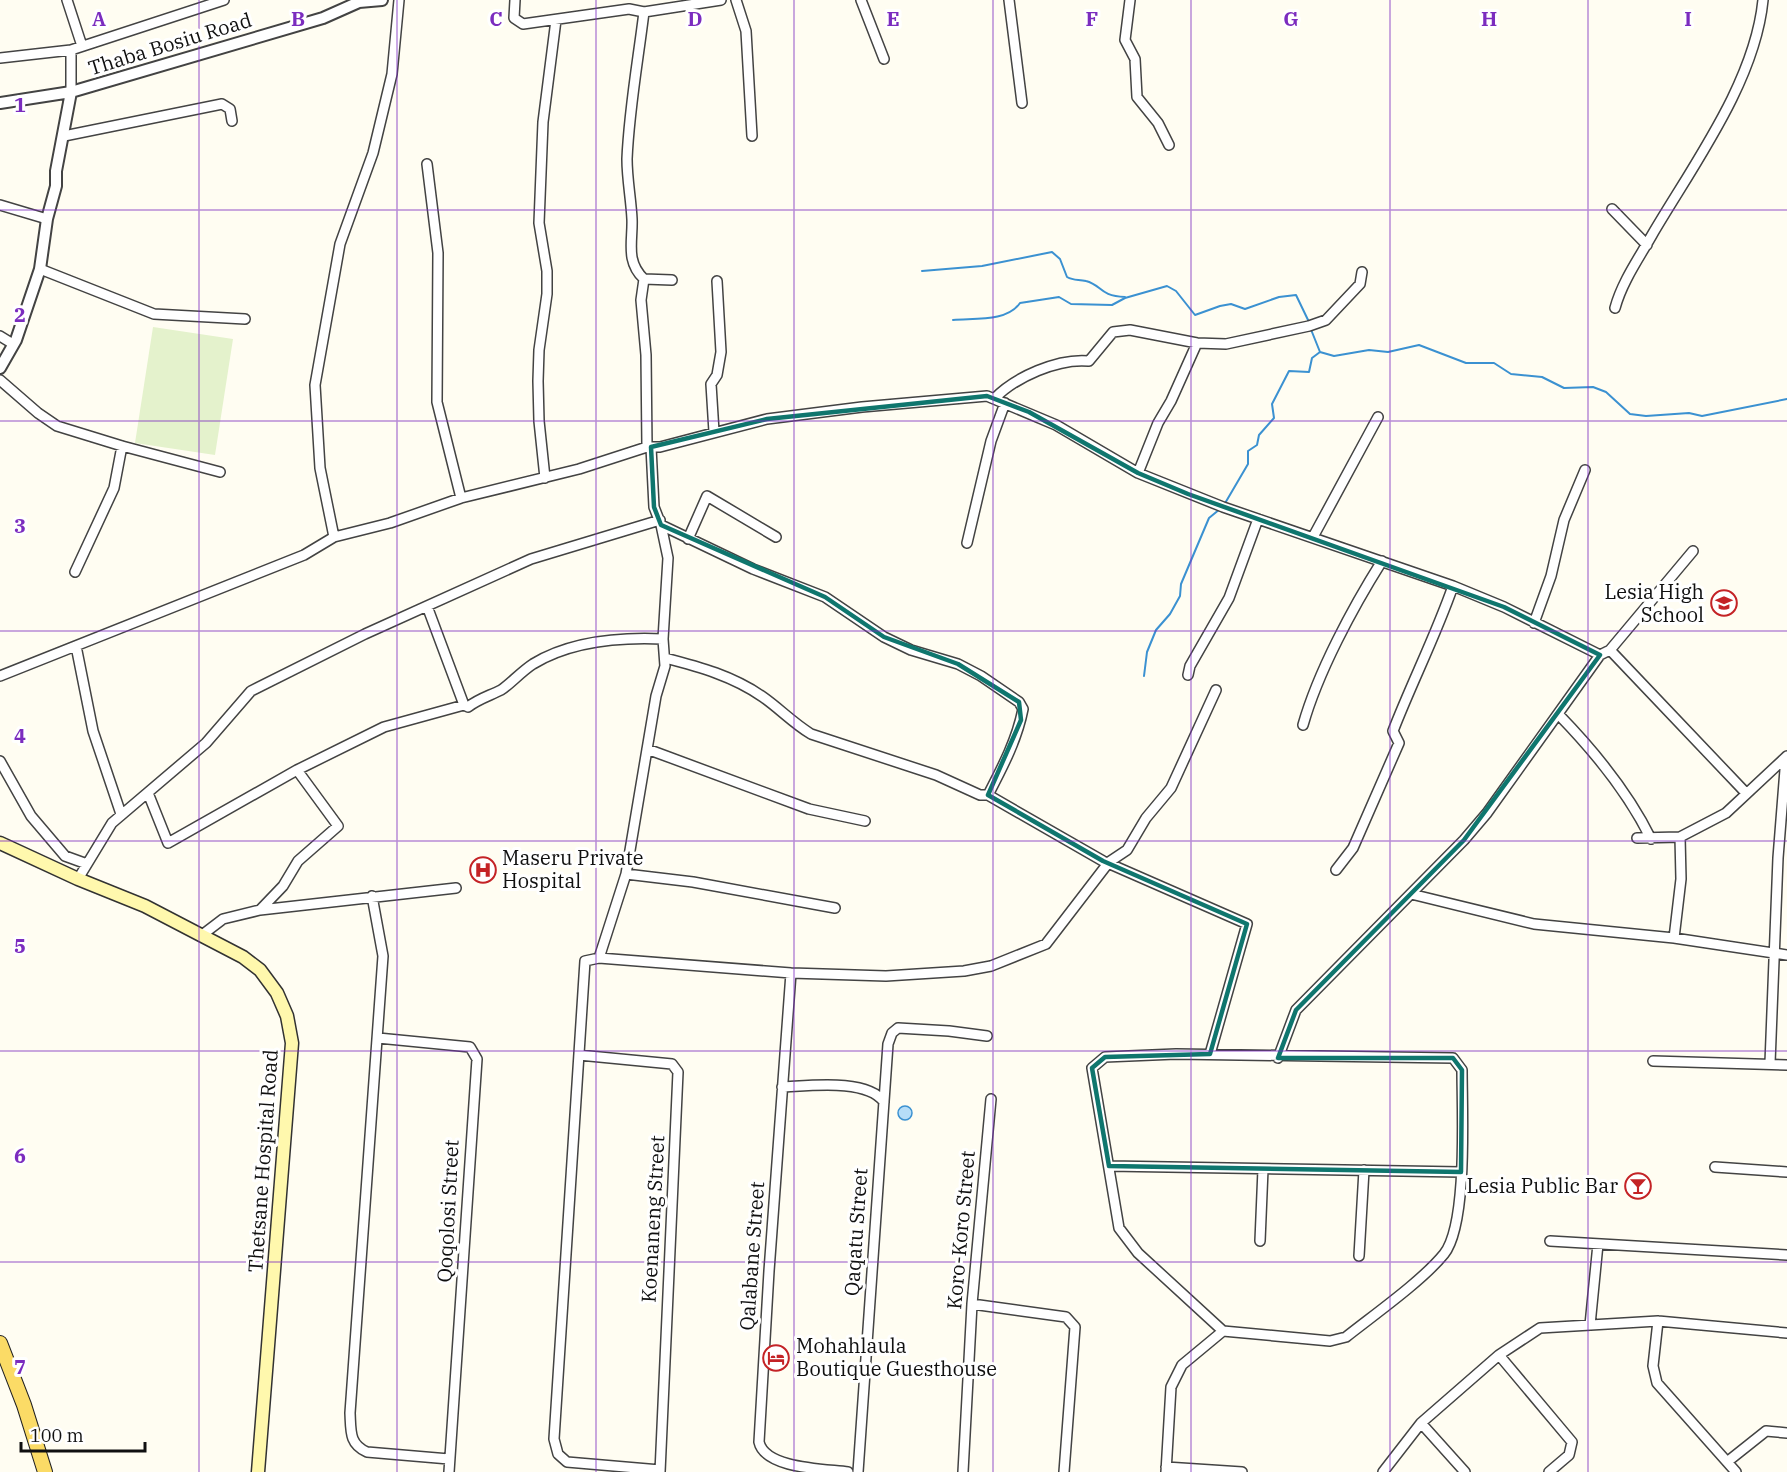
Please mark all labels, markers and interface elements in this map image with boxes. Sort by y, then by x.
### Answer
text: A [92,5,106,32]
text: B [291,5,305,32]
text: C [489,5,503,32]
text: D [687,5,703,32]
text: E [886,5,900,32]
text: F [1086,5,1098,32]
text: G [1283,5,1299,32]
text: H [1481,5,1497,32]
text: I [1684,5,1692,32]
street label: Thaba Bosiu Road [85,6,255,81]
text: 1 [14,91,26,118]
text: 2 [14,301,26,328]
text: 3 [14,512,26,539]
place label: Lesia High School [1604,578,1704,628]
school or university icon: Lesia High School [1709,588,1739,618]
text: 4 [14,722,26,749]
place label: Maseru Private Hospital [502,844,644,894]
hospital icon: Maseru Private Hospital [468,855,498,885]
text: 5 [14,932,26,959]
street label: Thetsane Hospital Road [241,1048,284,1274]
street label: Koenaneng Street [635,1135,670,1303]
street label: Qoqolosi Street [430,1139,465,1283]
text: 6 [14,1142,26,1169]
street label: Koro-Koro Street [940,1149,981,1310]
street label: Qaqatu Street [838,1167,873,1297]
bar icon: Lesia Public Bar [1623,1171,1653,1201]
place label: Lesia Public Bar [1467,1172,1618,1199]
street label: Qalabane Street [733,1181,770,1331]
place label: Mohahlaula Boutique Guesthouse [796,1332,997,1382]
hotel icon: Mohahlaula Boutique Guesthouse [761,1343,791,1373]
text: 7 [14,1353,26,1380]
scale bar [21,1415,146,1453]
text: 100 m [30,1424,84,1447]

